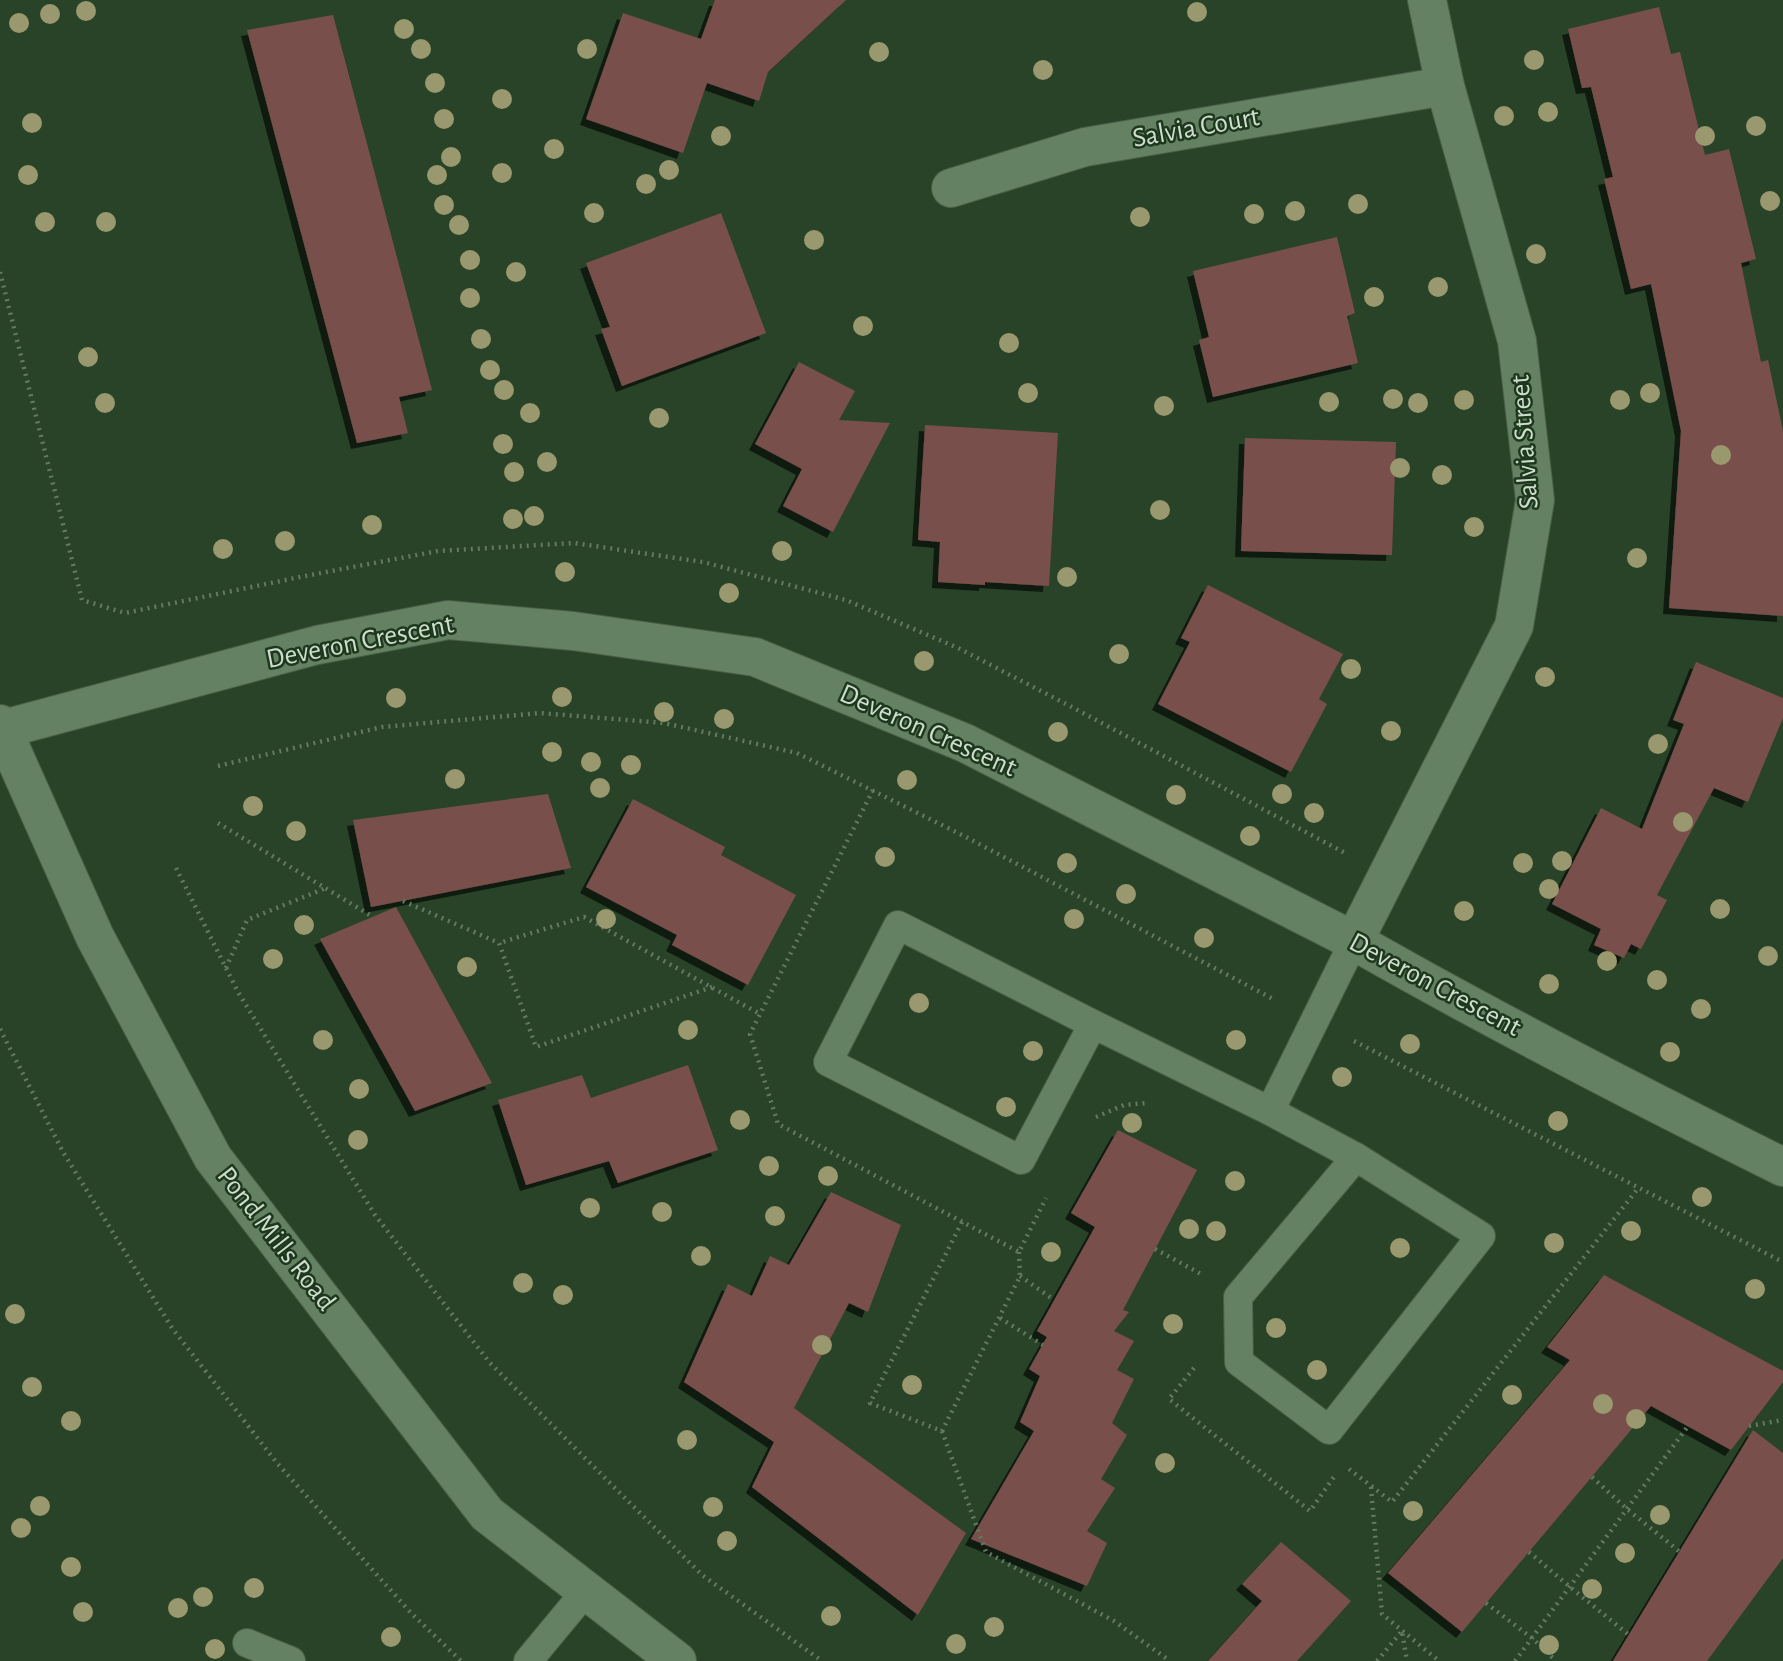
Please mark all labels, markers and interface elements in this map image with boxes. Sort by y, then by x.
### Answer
street label: Salvia Court [1130,103,1262,153]
street label: Salvia Street [1506,374,1544,510]
street label: Deveron Crescent [264,610,456,674]
street label: Deveron Crescent [835,680,1021,783]
street label: Deveron Crescent [1344,928,1526,1042]
street label: Pond Mills Road [211,1162,341,1316]

